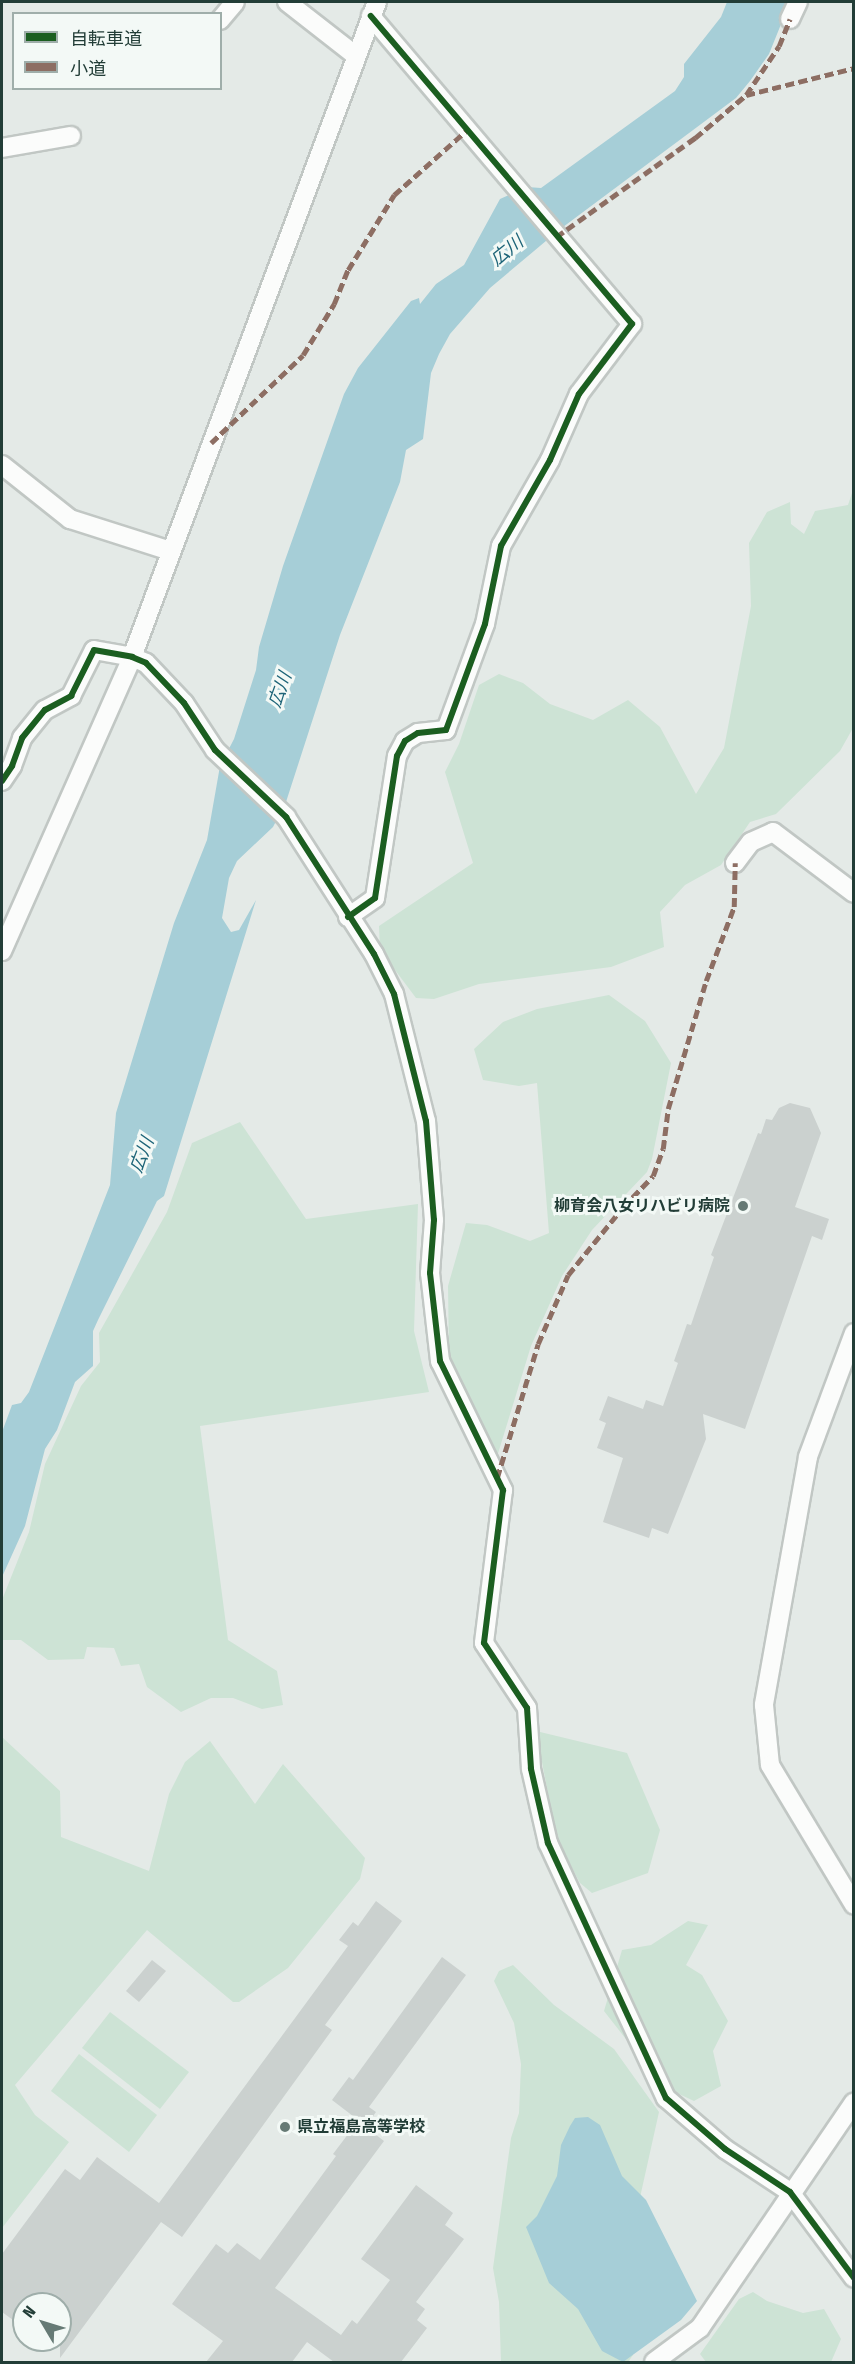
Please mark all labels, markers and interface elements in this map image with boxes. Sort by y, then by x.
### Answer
legend [12,12,222,90]
text: 自転車道 [70,28,142,50]
text: 小道 [70,58,106,80]
water label: 広川 [486,231,528,271]
water label: 広川 [264,669,296,711]
water label: 広川 [125,1134,159,1176]
place label: 柳育会八女リハビリ病院 [554,1196,730,1216]
marker: 柳育会八女リハビリ病院 [734,1197,752,1215]
place label: 県立福島高等学校 [297,2117,425,2137]
marker: 県立福島高等学校 [278,2120,292,2134]
north arrow [12,2292,72,2352]
text: N [19,2302,39,2321]

